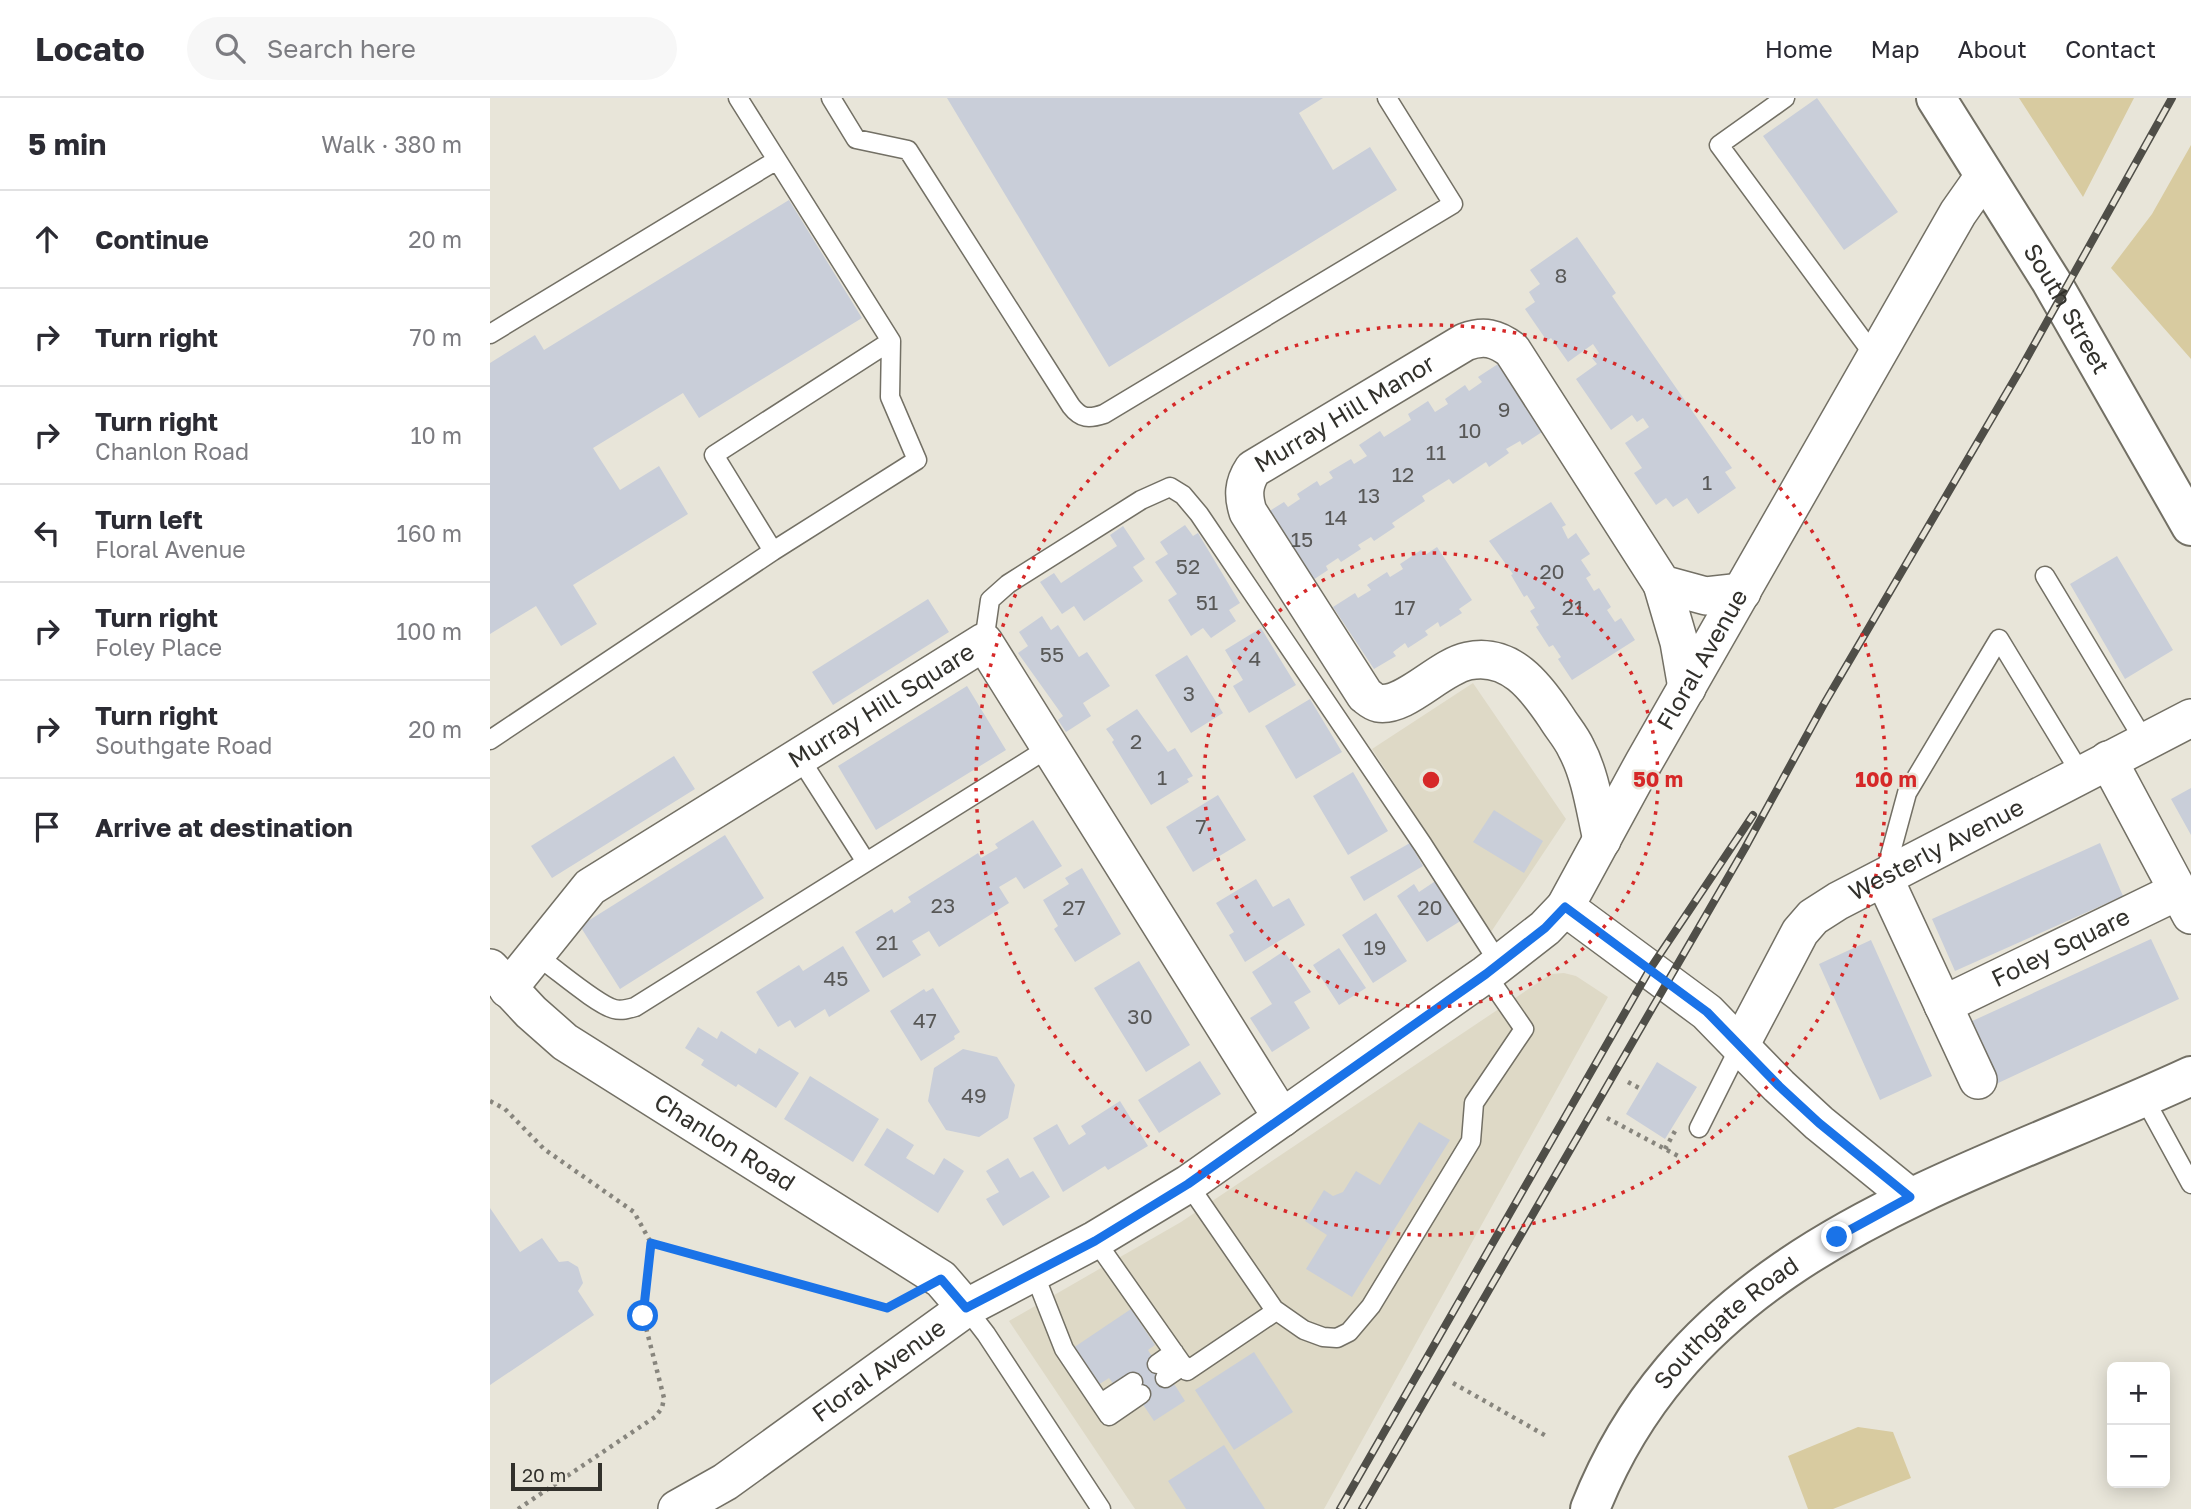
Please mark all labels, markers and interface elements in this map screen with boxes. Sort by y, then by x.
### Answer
search box [187,17,677,80]
text: Locato [35,29,145,68]
icon: search [211,29,249,67]
text: Search here [267,33,416,64]
text: Home [1765,34,1833,63]
text: Map [1871,34,1920,63]
text: About [1958,34,2027,63]
text: Contact [2065,34,2156,63]
text: 5 min [28,126,106,162]
text: Walk · 380 m [321,130,462,158]
icon: ahead [28,220,66,258]
text: Continue [95,224,209,255]
text: 20 m [408,225,462,253]
street label: South Street [2018,238,2117,378]
house number: 8 [1555,262,1567,288]
icon: right [28,318,66,356]
text: Turn right [95,322,218,353]
text: 70 m [409,323,462,351]
street label: Murray Hill Manor [1249,348,1439,478]
house number: 9 [1498,396,1510,422]
text: Turn right [95,406,218,437]
icon: right [28,416,66,454]
house number: 10 [1458,417,1482,443]
text: 10 m [410,421,462,449]
text: Chanlon Road [95,437,249,465]
house number: 11 [1426,439,1446,465]
house number: 12 [1392,461,1414,487]
house number: 1 [1702,469,1712,495]
house number: 13 [1358,482,1380,508]
text: Turn left [95,504,203,535]
house number: 14 [1325,504,1348,530]
icon: left [28,514,66,552]
text: 160 m [397,519,462,547]
house number: 15 [1291,526,1313,552]
text: Floral Avenue [95,535,246,563]
house number: 52 [1176,553,1200,579]
house number: 20 [1539,558,1565,584]
street label: Floral Avenue [1650,584,1753,734]
house number: 51 [1196,589,1218,615]
house number: 17 [1394,594,1416,620]
house number: 21 [1562,594,1584,620]
text: Turn right [95,602,218,633]
icon: right [28,612,66,650]
text: 100 m [396,617,462,645]
text: Foley Place [95,633,222,661]
street label: Murray Hill Square [782,636,979,773]
house number: 55 [1040,641,1064,667]
house number: 4 [1249,645,1261,671]
house number: 3 [1183,680,1195,706]
text: Turn right [95,700,218,731]
icon: right [28,710,66,748]
text: 20 m [408,715,462,743]
house number: 2 [1130,728,1142,754]
text: Southgate Road [95,731,272,759]
house number: 1 [1157,764,1167,790]
text: 50 m [1633,766,1683,792]
text: 100 m [1855,766,1917,792]
centre of rings [1419,768,1443,792]
street label: Westerly Avenue [1843,791,2028,906]
icon: arrive [28,808,66,846]
text: Arrive at destination [95,812,353,843]
house number: 7 [1195,813,1207,839]
house number: 23 [931,892,955,918]
house number: 27 [1062,894,1086,920]
house number: 20 [1417,894,1443,920]
street label: Foley Square [1986,901,2134,992]
house number: 21 [876,929,898,955]
house number: 19 [1364,934,1386,960]
house number: 45 [824,965,849,991]
house number: 30 [1127,1003,1153,1029]
house number: 47 [913,1007,937,1033]
house number: 49 [961,1082,987,1108]
street label: Chanlon Road [649,1086,801,1196]
route end [1821,1221,1852,1252]
street label: Southgate Road [1647,1249,1803,1394]
route start [627,1300,658,1331]
street label: Floral Avenue [806,1312,950,1427]
map controls [2107,1362,2170,1488]
button: + [2107,1362,2170,1425]
button: − [2107,1425,2170,1488]
scale bar [511,1460,602,1492]
text: 20 m [522,1463,566,1486]

